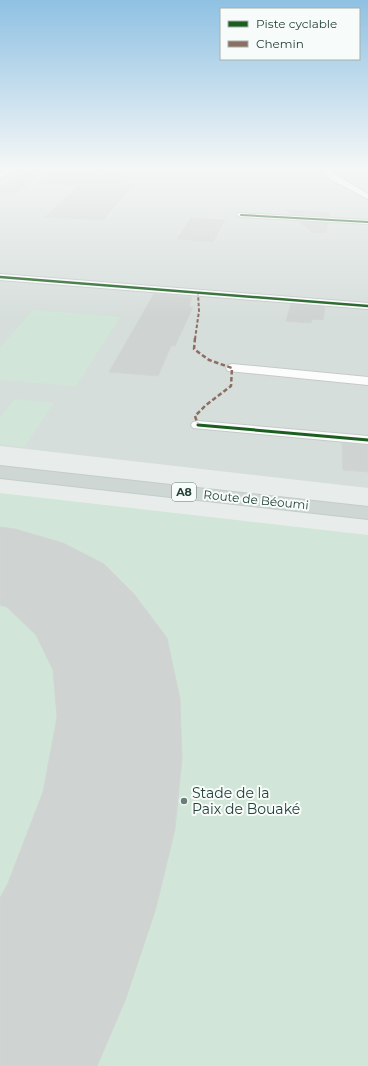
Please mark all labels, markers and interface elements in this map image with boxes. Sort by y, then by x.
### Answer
legend [220,8,360,60]
text: Piste cyclable [256,16,337,31]
text: Chemin [256,36,304,51]
road number: A8 [172,483,196,501]
street label: Route de Béoumi [203,487,309,512]
place label: Stade de la Paix de Bouaké [192,784,300,818]
marker: Stade de la Paix de Bouaké [179,796,189,806]

